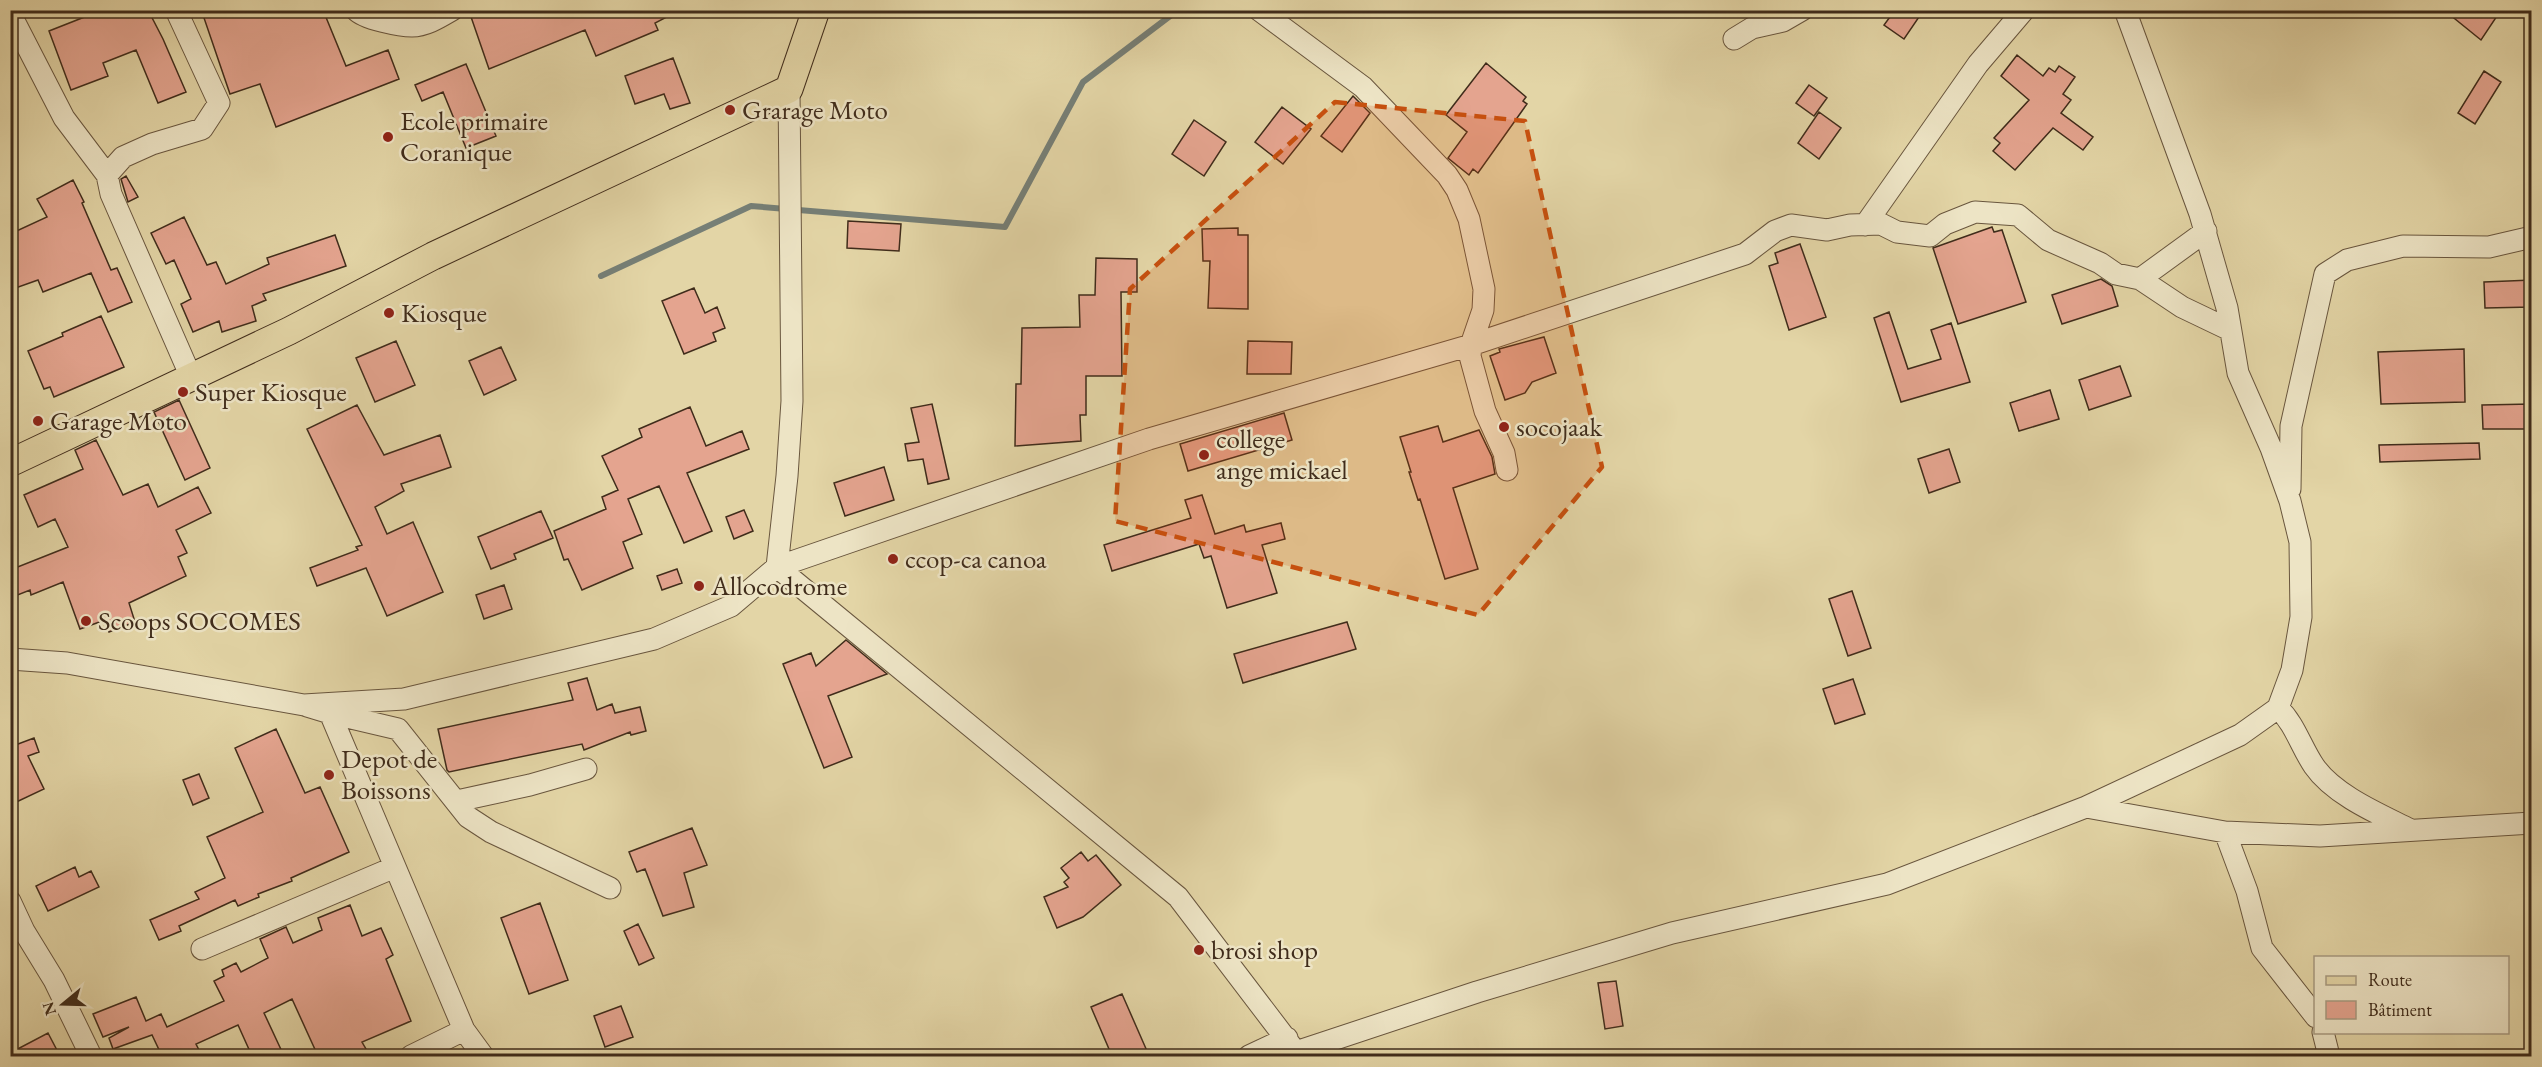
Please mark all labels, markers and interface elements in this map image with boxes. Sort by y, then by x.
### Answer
place label: Grarage Moto [742,92,888,127]
place label: Ecole primaire Coranique [400,103,548,169]
marker: Grarage Moto [723,103,737,117]
marker: Ecole primaire Coranique [381,130,395,144]
place label: Kiosque [401,295,487,330]
marker: Kiosque [382,306,396,320]
place label: Super Kiosque [195,374,347,409]
marker: Super Kiosque [176,385,190,399]
place label: Garage Moto [50,403,187,438]
place label: socojaak [1516,409,1603,444]
marker: Garage Moto [31,414,45,428]
marker: socojaak [1497,420,1511,434]
place label: college ange mickael [1216,421,1348,487]
marker: college ange mickael [1197,448,1211,462]
place label: ccop-ca canoa [905,541,1047,576]
marker: ccop-ca canoa [886,552,900,566]
place label: Allocodrome [710,568,847,603]
marker: Allocodrome [692,579,706,593]
place label: Scoops SOCOMES [98,603,301,638]
marker: Scoops SOCOMES [79,614,93,628]
place label: Depot de Boissons [341,741,437,807]
marker: Depot de Boissons [322,768,336,782]
place label: brosi shop [1211,932,1318,967]
marker: brosi shop [1192,943,1206,957]
legend [2314,956,2509,1034]
text: Route [2368,968,2412,991]
north arrow [33,974,93,1034]
text: Bâtiment [2368,998,2432,1021]
text: N [37,999,61,1018]

